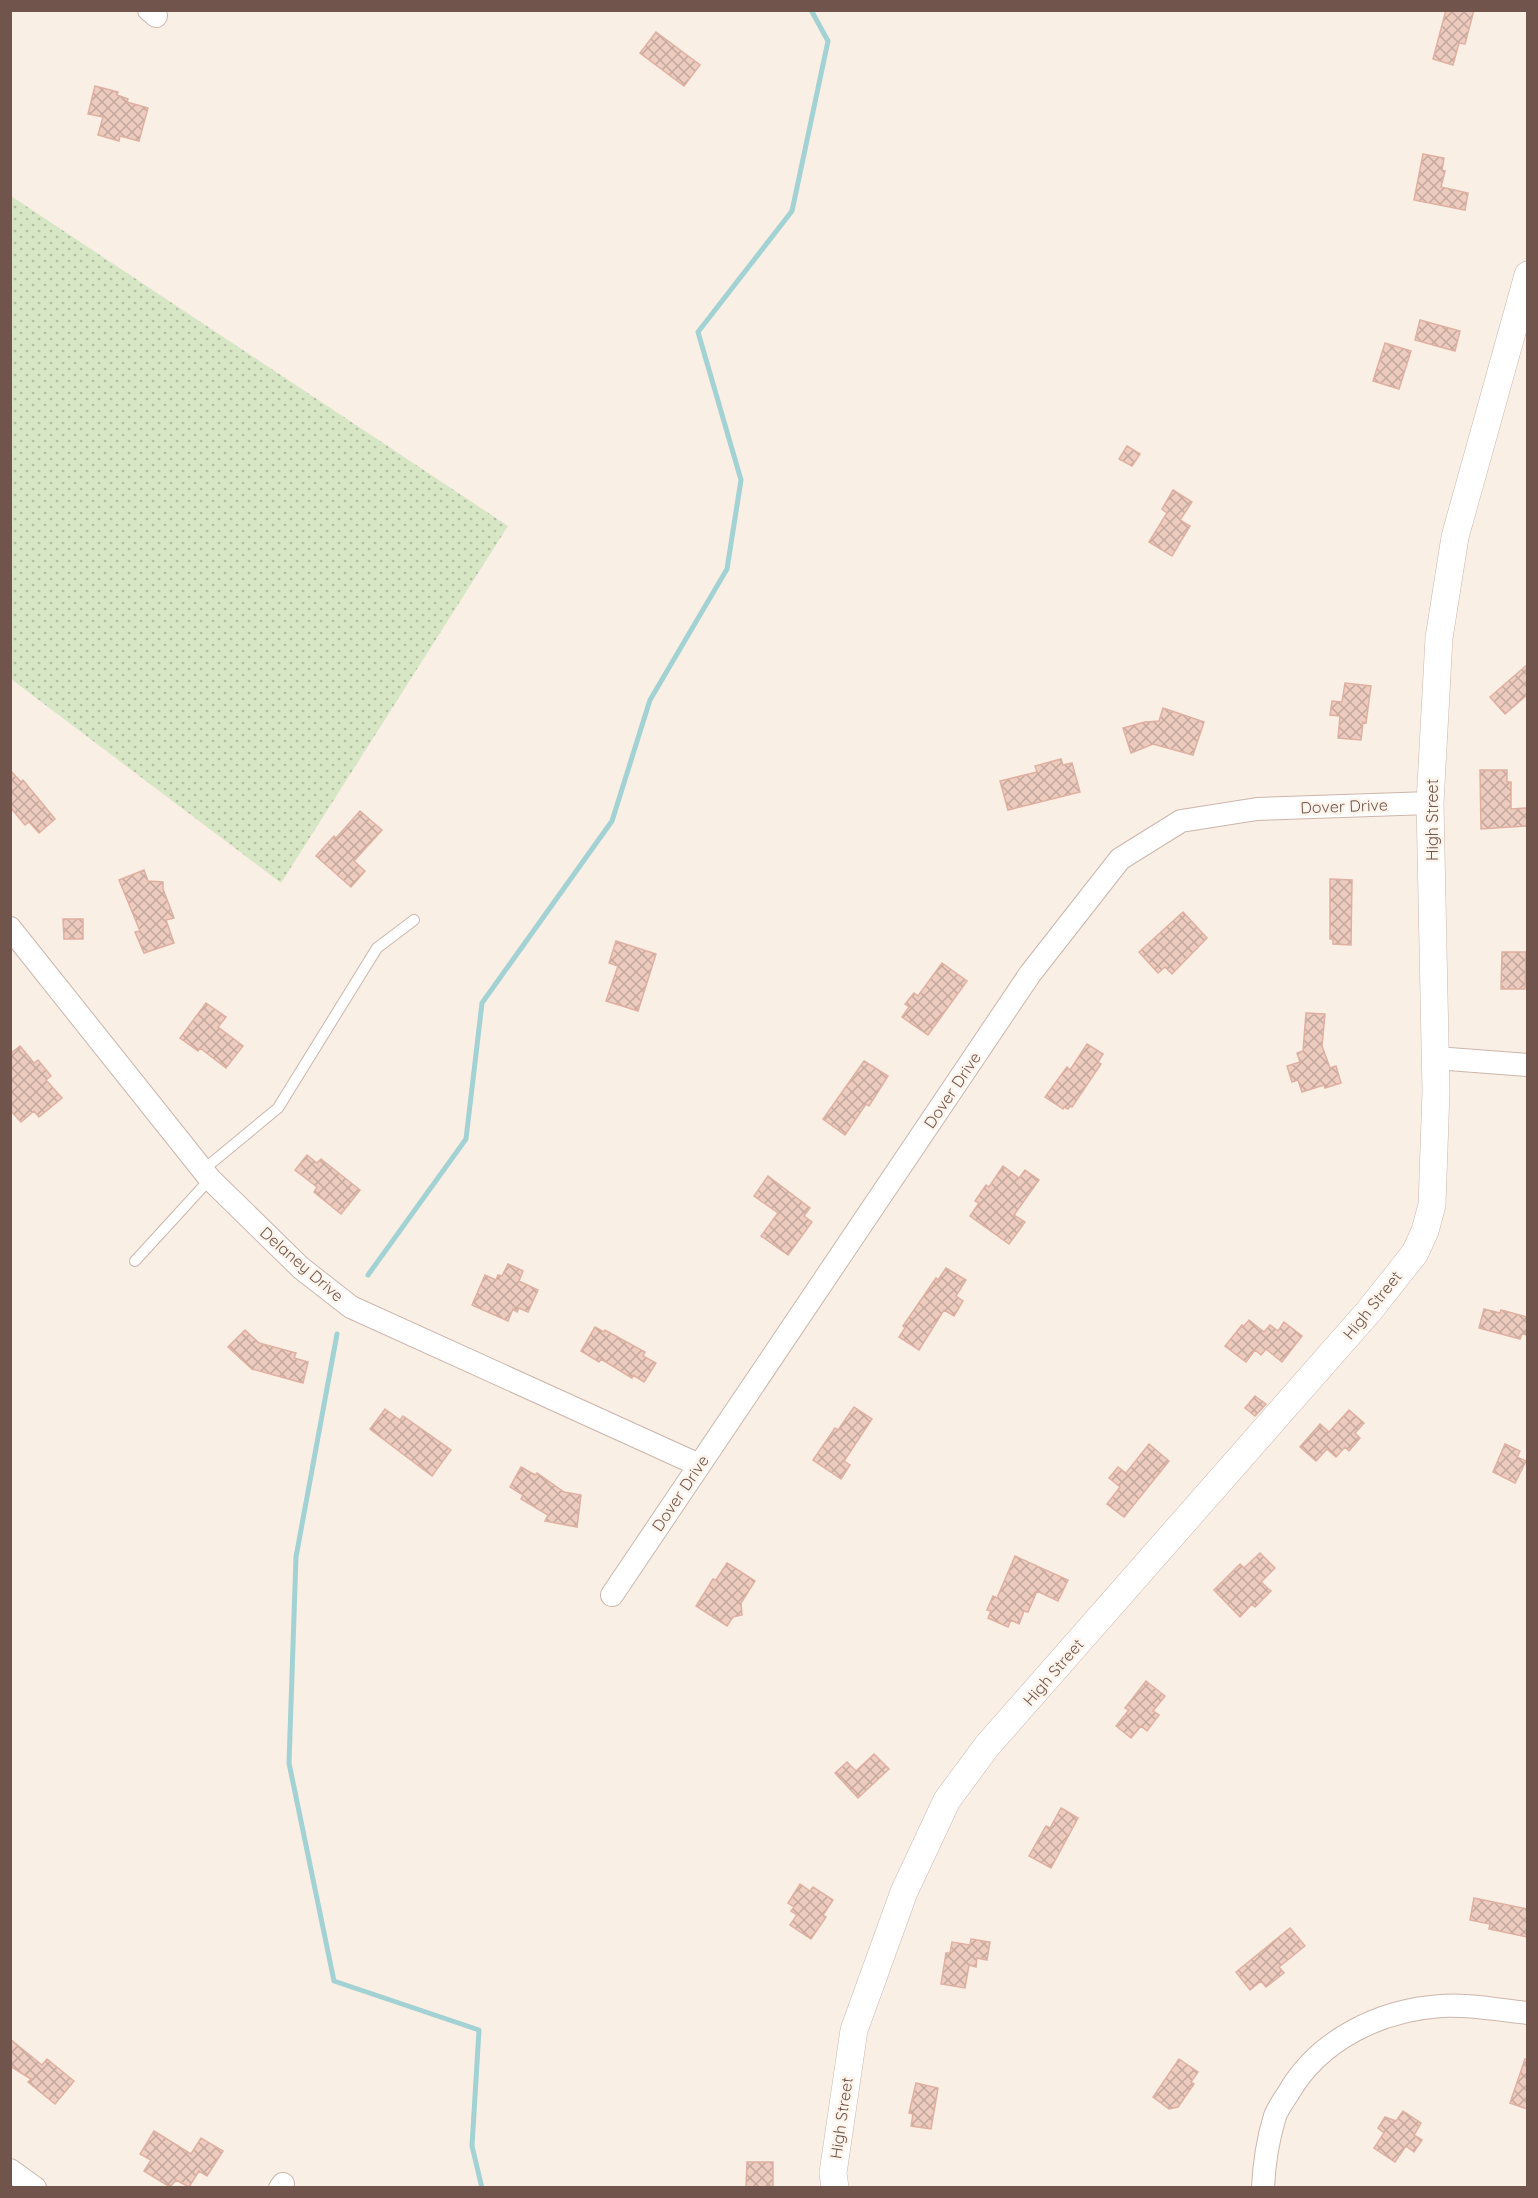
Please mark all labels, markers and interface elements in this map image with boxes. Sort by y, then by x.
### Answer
street label: High Street [1422,779,1442,861]
street label: Dover Drive [1300,794,1388,818]
street label: Dover Drive [919,1048,985,1132]
street label: Delaney Drive [256,1222,348,1306]
street label: High Street [1338,1267,1406,1343]
street label: Dover Drive [647,1451,713,1535]
street label: High Street [1019,1634,1087,1710]
street label: High Street [825,2076,857,2160]

